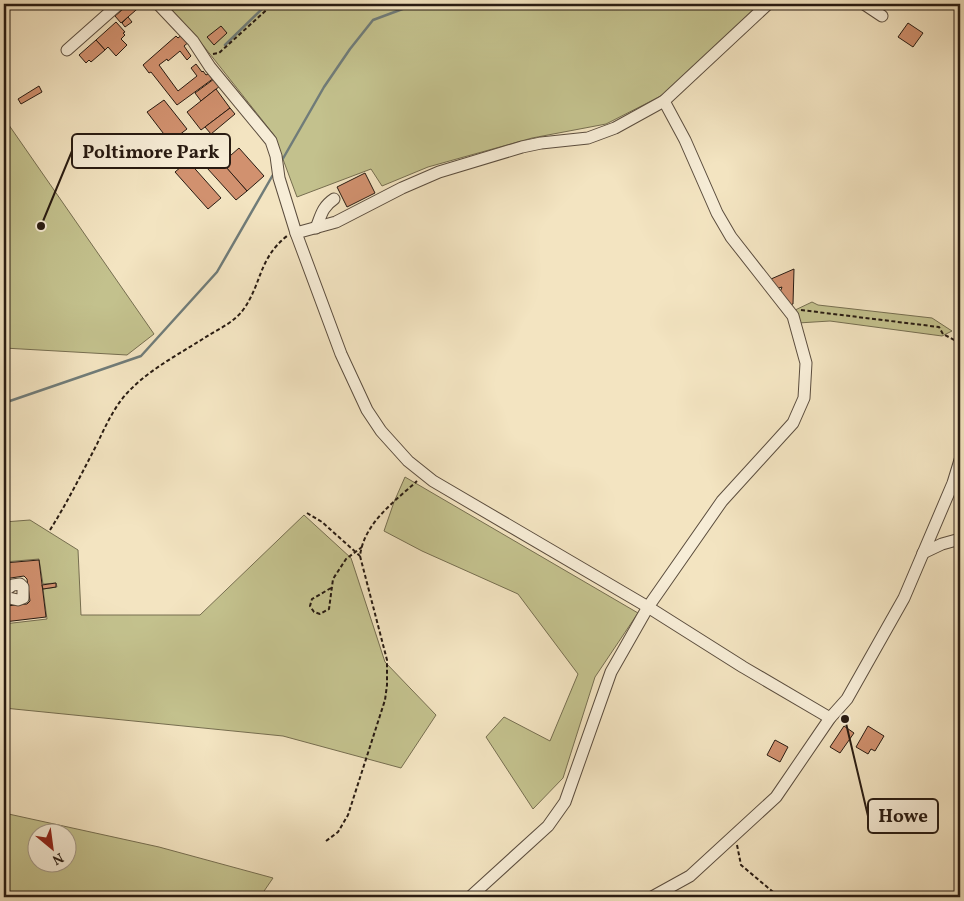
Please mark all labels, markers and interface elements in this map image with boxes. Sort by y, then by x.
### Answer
callout: Poltimore Park [72,134,230,168]
text: Poltimore Park [82,140,220,166]
callout: Howe [868,799,938,833]
text: Howe [878,804,928,830]
north arrow [28,824,78,874]
text: N [49,847,67,869]

